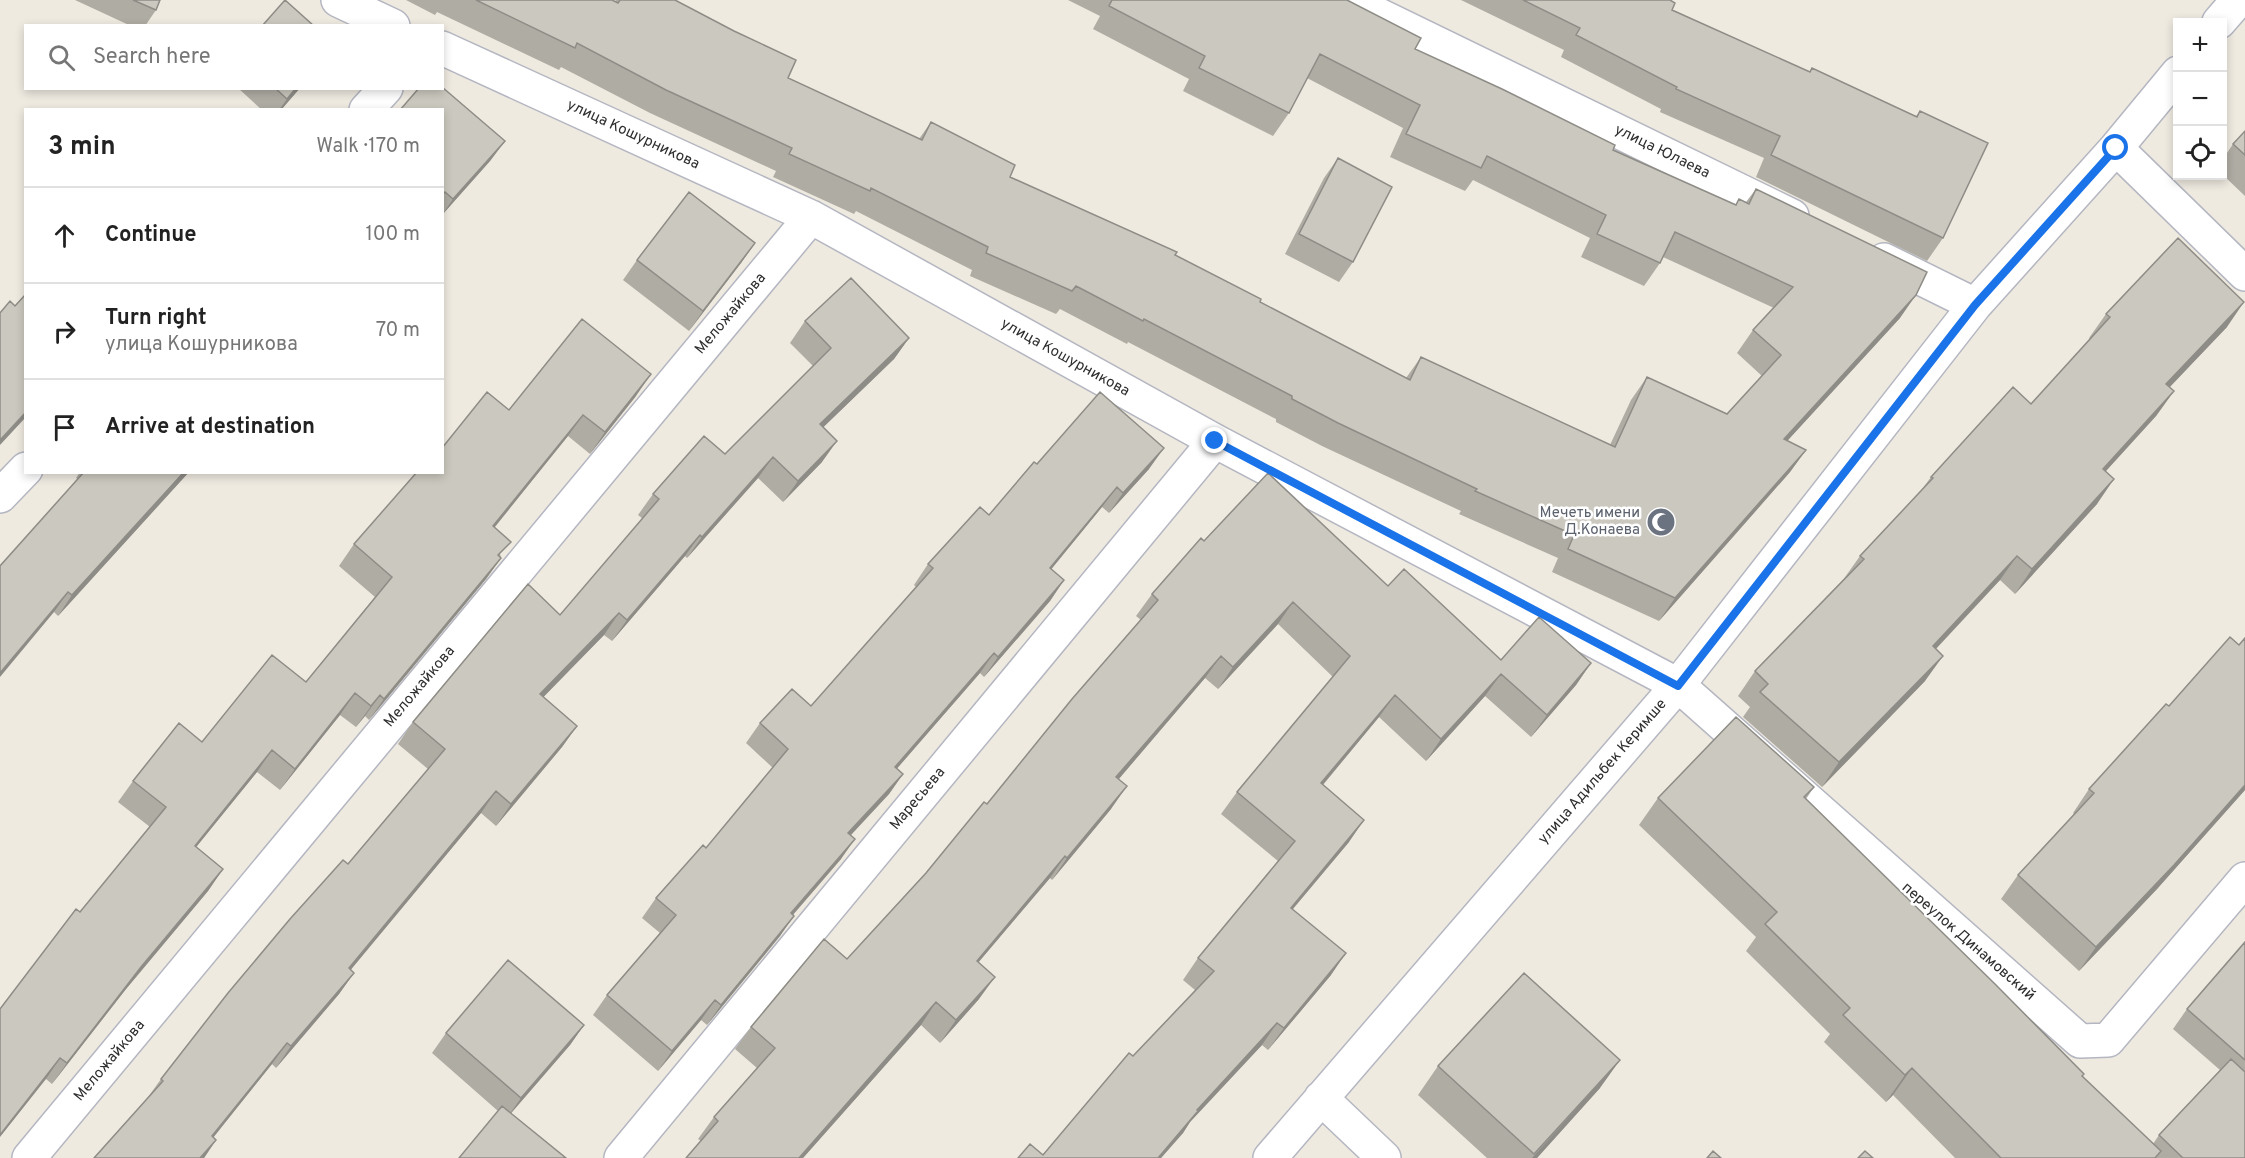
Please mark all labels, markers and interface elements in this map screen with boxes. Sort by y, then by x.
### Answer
map controls [2173,18,2227,180]
button: + [2173,18,2227,72]
search box [24,24,444,90]
icon: search [45,41,78,74]
text: Search here [93,44,211,71]
button: − [2173,72,2227,126]
street label: улица Кошурникова [563,96,703,174]
street label: улица Юлаева [1611,121,1713,183]
button: locate [2173,126,2227,180]
text: 3 min [48,131,116,164]
text: Walk · 170 m [316,134,420,160]
route start [2102,134,2128,160]
icon: ahead [48,219,81,252]
text: Continue [105,222,196,249]
text: 100 m [365,222,420,248]
street label: Меложайкова [691,269,771,359]
text: Turn right [105,305,207,332]
icon: right [48,315,81,348]
street label: улица Кошурникова [997,315,1133,401]
text: 70 m [376,318,420,344]
text: улица Кошурникова [105,332,298,358]
icon: arrive [48,411,81,444]
text: Arrive at destination [105,414,315,441]
route end [1201,427,1227,453]
place label: Мечеть имени Д.Конаева [1540,504,1640,540]
mosque icon: Мечеть имени Д.Конаева [1645,506,1677,538]
street label: Меложайкова [380,642,460,732]
street label: улица Адильбек Керимше [1535,695,1671,849]
street label: Маресьева [886,764,950,834]
street label: переулок Динамовский [1897,879,2039,1005]
street label: Меложайкова [70,1016,150,1106]

